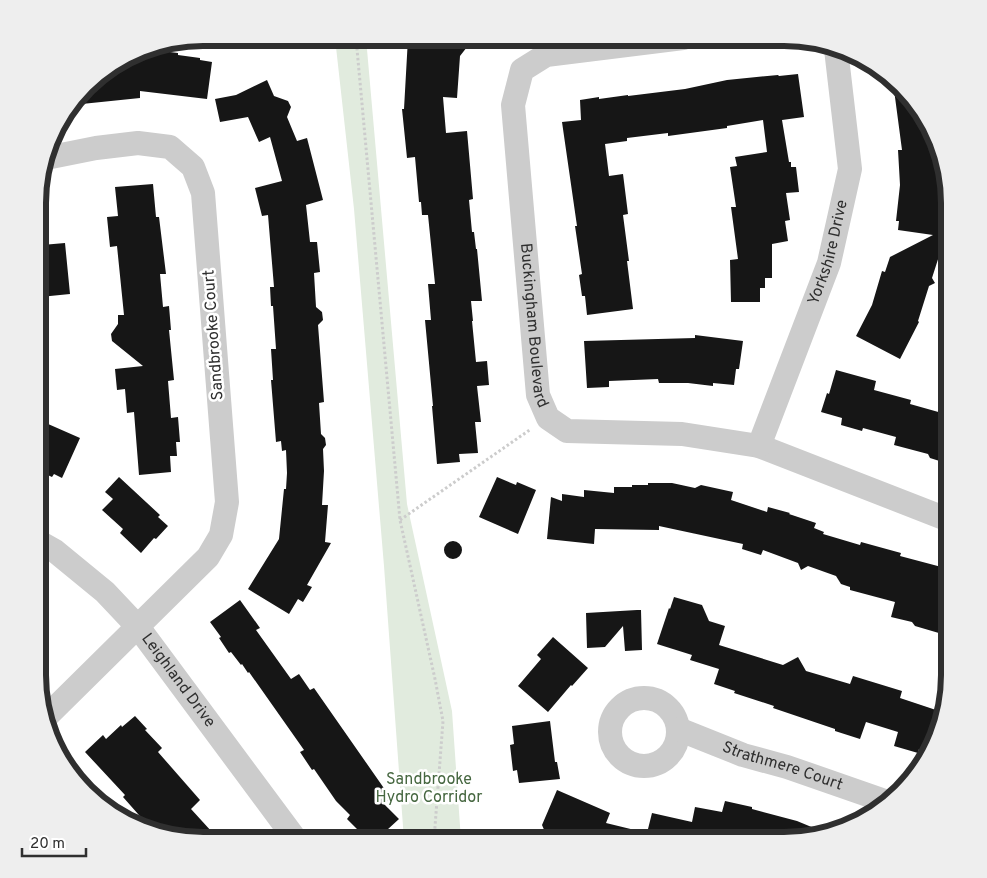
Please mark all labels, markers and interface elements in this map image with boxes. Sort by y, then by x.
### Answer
street label: Yorkshire Drive [804,198,853,308]
street label: Buckingham Boulevard [515,242,552,411]
street label: Sandbrooke Court [199,269,229,401]
street label: Leighland Drive [136,630,219,732]
street label: Strathmere Court [719,738,845,796]
park label: Sandbrooke Hydro Corridor [376,770,482,808]
scale bar [22,826,86,858]
text: 20 m [30,835,65,854]

